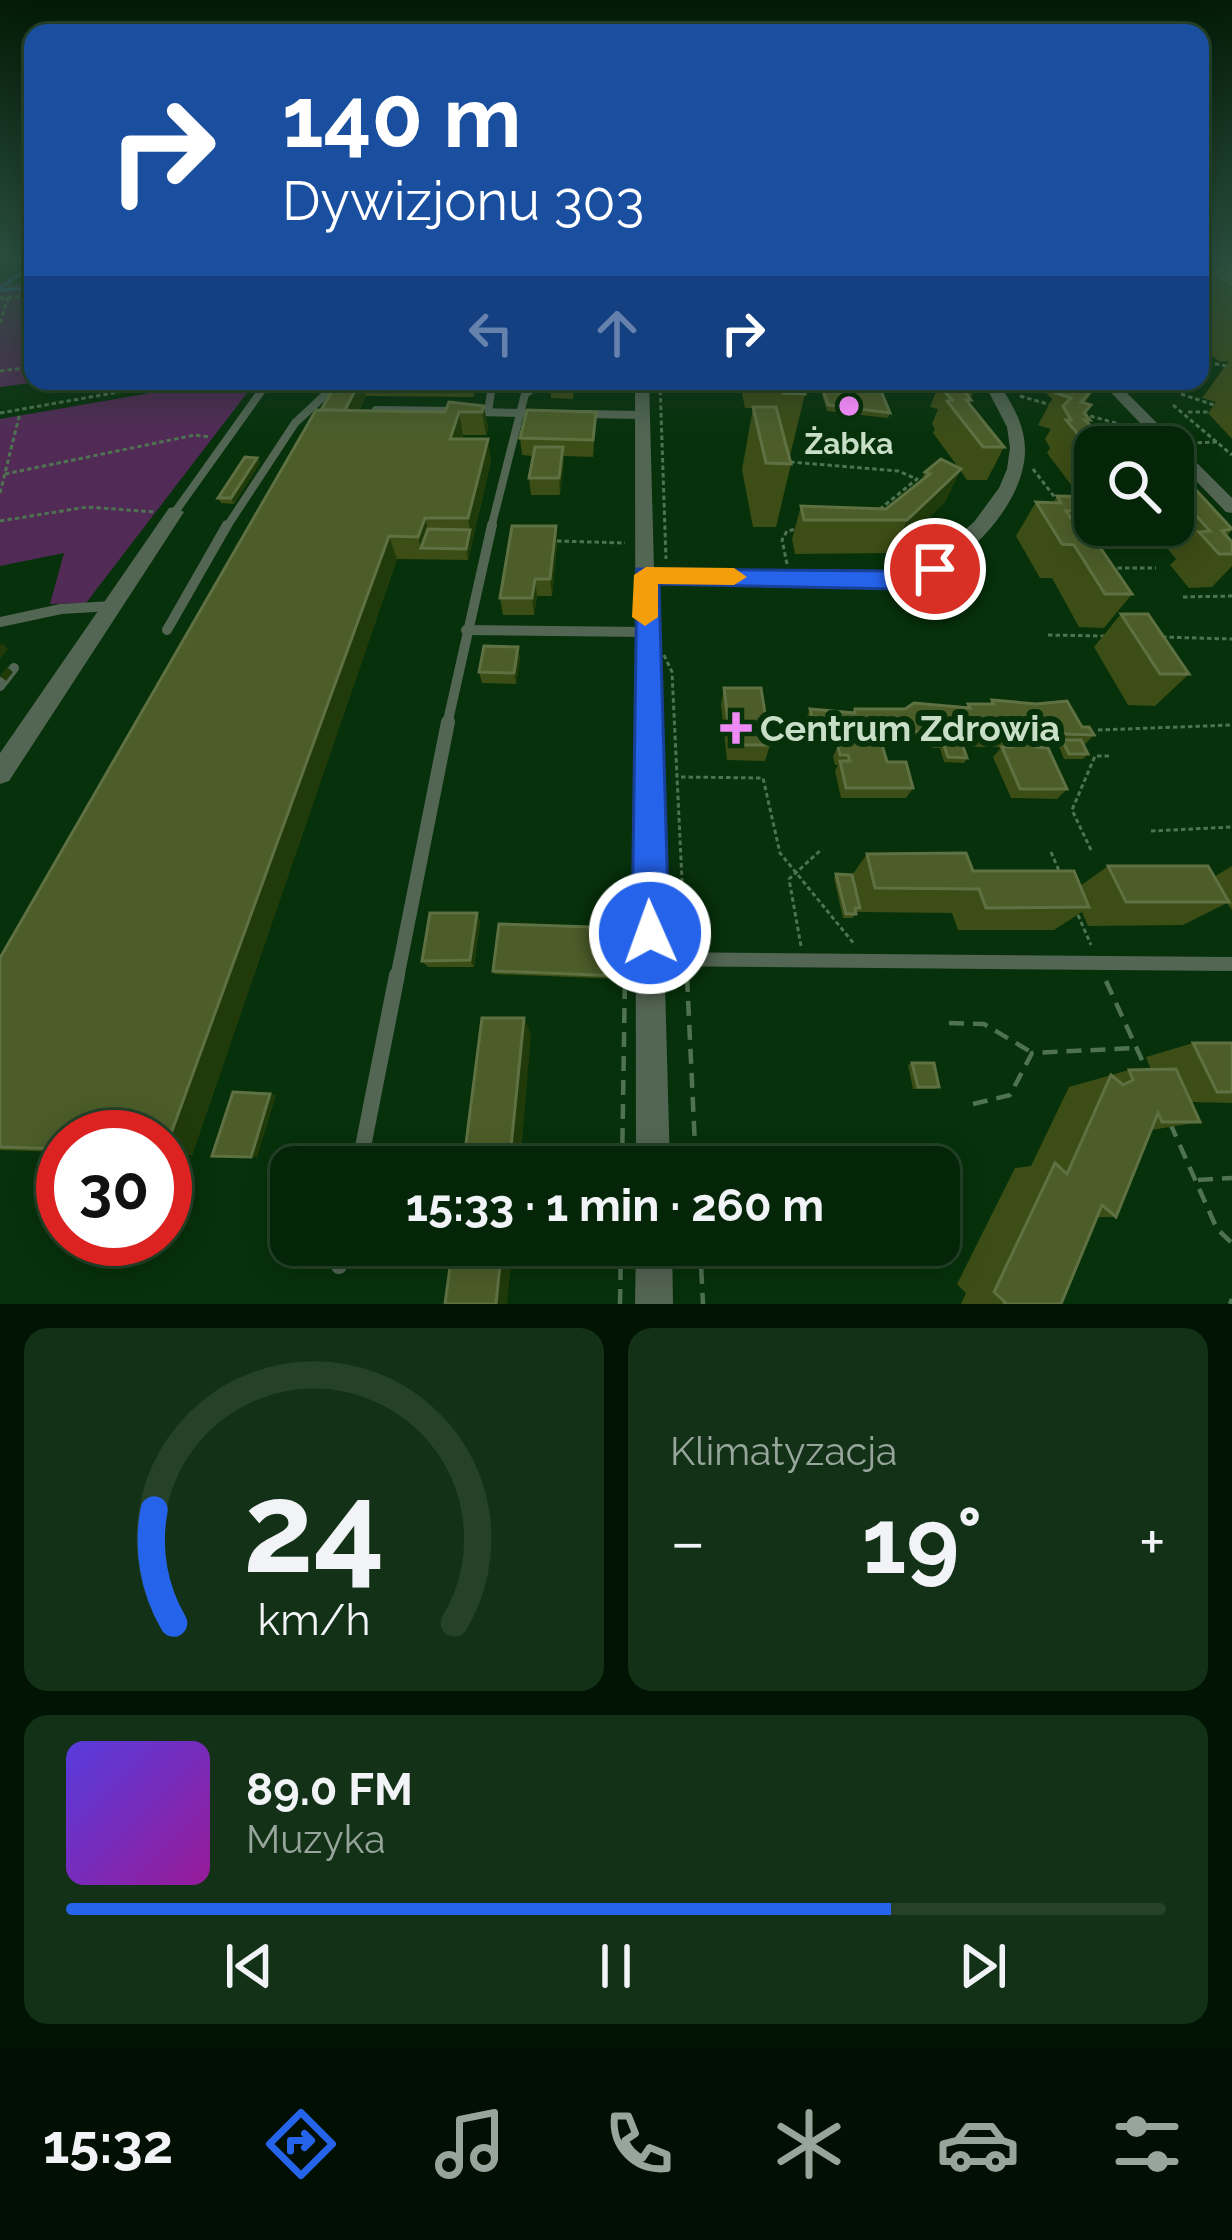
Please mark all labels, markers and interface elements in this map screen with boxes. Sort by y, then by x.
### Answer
text: 140 m [282,68,521,167]
icon: right [84,72,240,228]
text: Dywizjonu 303 [282,169,644,233]
icon: left [458,300,524,366]
icon: ahead [584,300,650,366]
icon: right [710,300,776,366]
marker: Żabka [836,393,862,419]
place label: Żabka [805,426,893,461]
map controls [1074,426,1194,546]
button: search [1074,426,1194,546]
pin [884,518,986,620]
icon: arrive [902,536,968,602]
place label: Centrum Zdrowia [760,707,1060,749]
marker: Centrum Zdrowia [723,715,749,741]
position arrow [587,870,713,996]
speed limit sign: 30 [36,1110,192,1266]
text: 15:33 · 1 min · 260 m [406,1179,824,1232]
text: Klimatyzacja [670,1428,897,1474]
text: 24 [243,1455,385,1601]
text: 19° [862,1488,982,1594]
text: − [670,1503,706,1580]
text: + [1139,1503,1166,1580]
text: km/h [257,1594,371,1644]
text: 89.0 FM [246,1763,413,1816]
text: Muzyka [246,1816,386,1862]
icon: previous [216,1933,282,1999]
icon: pause [583,1933,649,1999]
icon: next [950,1933,1016,1999]
icon: directions [259,2102,343,2186]
icon: music [428,2102,512,2186]
icon: phone [597,2102,681,2186]
icon: climate [767,2102,851,2186]
icon: car [936,2102,1020,2186]
icon: filters [1105,2102,1189,2186]
text: 15:32 [43,2112,173,2176]

